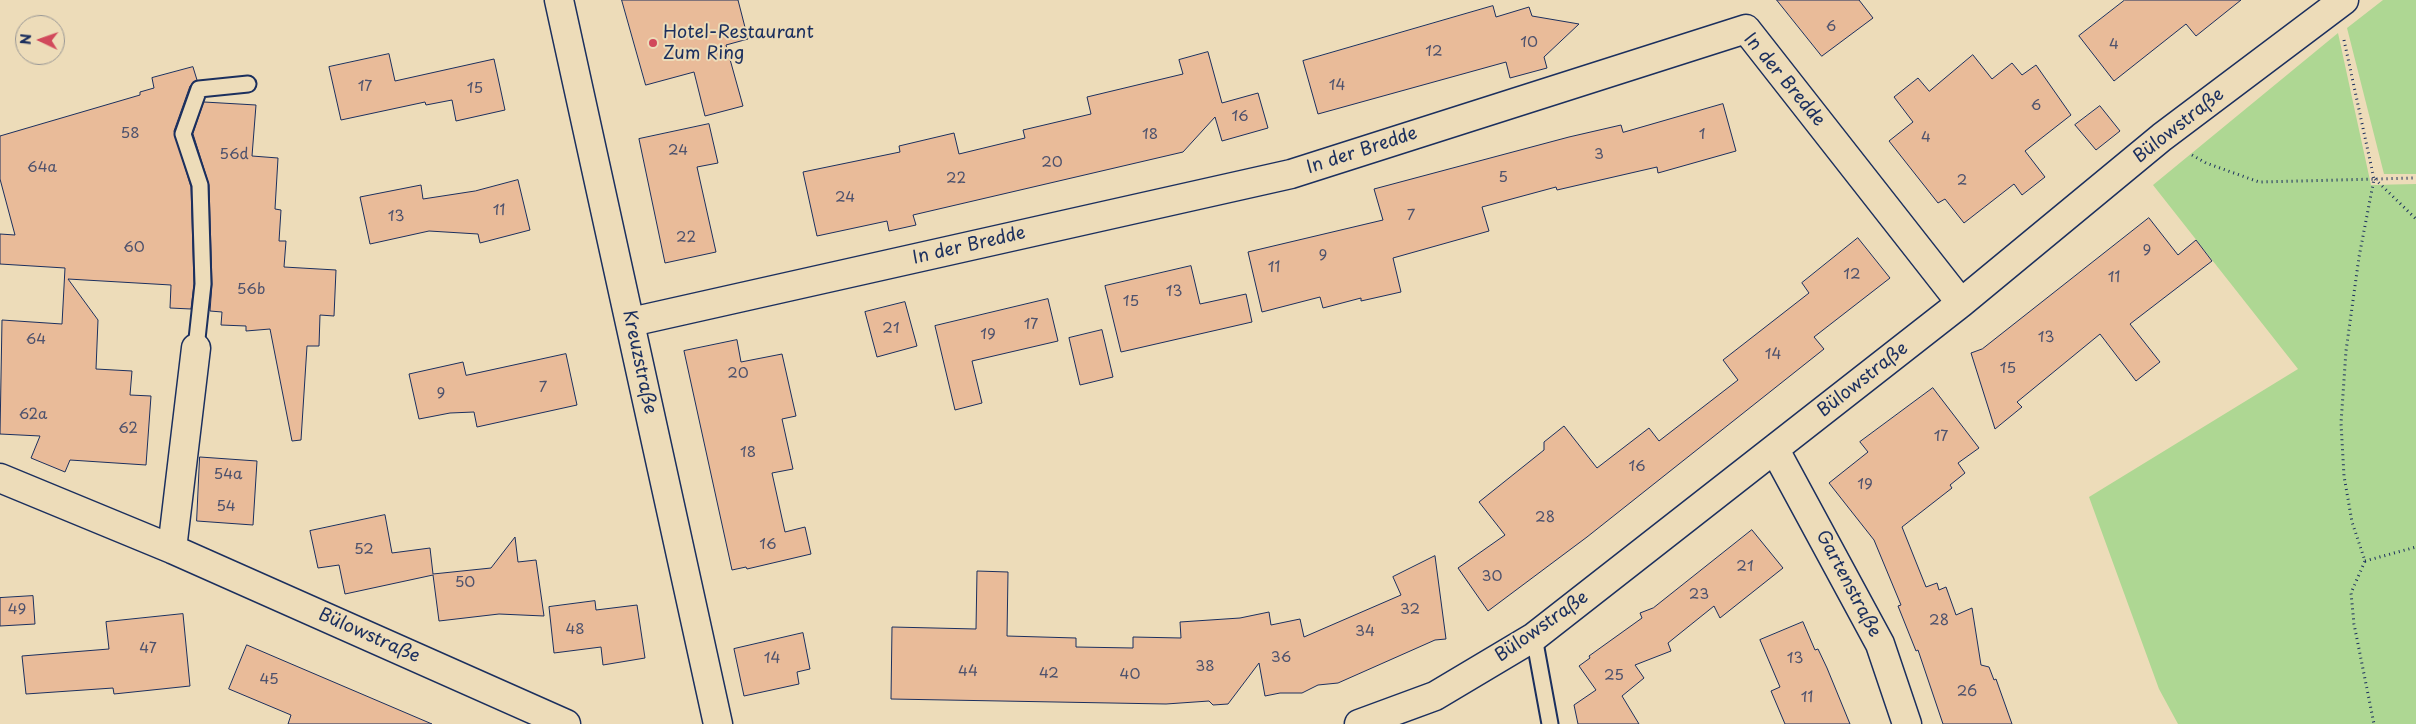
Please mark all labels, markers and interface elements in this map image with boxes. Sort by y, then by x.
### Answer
north arrow [15,15,65,65]
house number: 6 [1826,18,1836,36]
place label: Hotel-Restaurant Zum Ring [663,22,814,64]
street label: In der Bredde [1739,29,1829,131]
text: N [15,33,36,45]
house number: 10 [1520,34,1538,52]
house number: 4 [2109,36,2119,54]
marker: Hotel-Restaurant Zum Ring [647,37,659,49]
house number: 12 [1425,43,1443,61]
house number: 14 [1329,77,1345,95]
house number: 17 [358,78,372,96]
house number: 15 [467,80,483,98]
street label: Bülowstraße [2129,84,2229,168]
house number: 6 [2031,97,2041,115]
house number: 16 [1231,108,1249,126]
street label: In der Bredde [1304,123,1420,179]
house number: 58 [120,125,140,143]
house number: 18 [1142,126,1158,144]
house number: 1 [1699,126,1705,144]
house number: 4 [1921,129,1931,147]
house number: 24 [668,142,688,160]
house number: 56d [219,146,249,164]
house number: 3 [1594,146,1604,164]
house number: 20 [1041,154,1063,172]
house number: 64a [27,159,57,177]
house number: 5 [1498,169,1508,187]
house number: 22 [946,170,966,188]
house number: 2 [1957,172,1967,190]
house number: 24 [835,189,855,207]
house number: 11 [493,202,505,220]
house number: 7 [1407,207,1415,225]
house number: 13 [388,208,404,226]
street label: In der Bredde [910,223,1028,269]
house number: 22 [676,229,696,247]
house number: 60 [123,239,145,257]
house number: 9 [2143,242,2151,260]
house number: 9 [1319,247,1327,265]
house number: 11 [1268,259,1280,277]
house number: 12 [1843,266,1861,284]
house number: 11 [2108,269,2120,287]
house number: 56b [237,281,265,299]
house number: 13 [1166,283,1182,301]
house number: 15 [1123,293,1139,311]
street label: Kreuzstraße [617,308,661,416]
house number: 17 [1024,316,1038,334]
house number: 21 [882,320,900,338]
house number: 19 [980,326,996,344]
house number: 13 [2038,329,2054,347]
house number: 64 [26,331,46,349]
street label: Bülowstraße [1813,338,1913,422]
house number: 14 [1765,346,1781,364]
house number: 15 [2000,360,2016,378]
house number: 20 [727,365,749,383]
house number: 7 [539,379,547,397]
house number: 9 [437,385,445,403]
house number: 62a [19,406,47,424]
house number: 62 [118,420,138,438]
house number: 17 [1934,428,1948,446]
house number: 18 [740,444,756,462]
house number: 16 [1628,458,1646,476]
house number: 54a [214,466,242,484]
house number: 19 [1857,476,1873,494]
house number: 54 [216,498,236,516]
house number: 28 [1535,509,1555,527]
street label: Gartenstraße [1811,527,1885,641]
house number: 16 [759,536,777,554]
house number: 52 [354,541,374,559]
house number: 21 [1736,558,1754,576]
house number: 30 [1482,568,1502,586]
house number: 50 [455,574,475,592]
house number: 23 [1689,586,1709,604]
street label: Bülowstraße [1491,587,1593,667]
house number: 49 [8,601,26,619]
house number: 32 [1400,601,1420,619]
street label: Bülowstraße [315,604,423,668]
house number: 28 [1929,612,1949,630]
house number: 48 [565,621,585,639]
house number: 34 [1355,623,1375,641]
house number: 47 [139,640,157,658]
house number: 36 [1271,649,1291,667]
house number: 14 [764,650,780,668]
house number: 13 [1787,650,1803,668]
house number: 38 [1195,658,1215,676]
house number: 44 [958,663,978,681]
house number: 42 [1039,665,1059,683]
house number: 40 [1120,666,1140,684]
house number: 25 [1604,667,1624,685]
house number: 45 [259,671,279,689]
house number: 26 [1957,683,1977,701]
house number: 11 [1801,689,1813,707]

